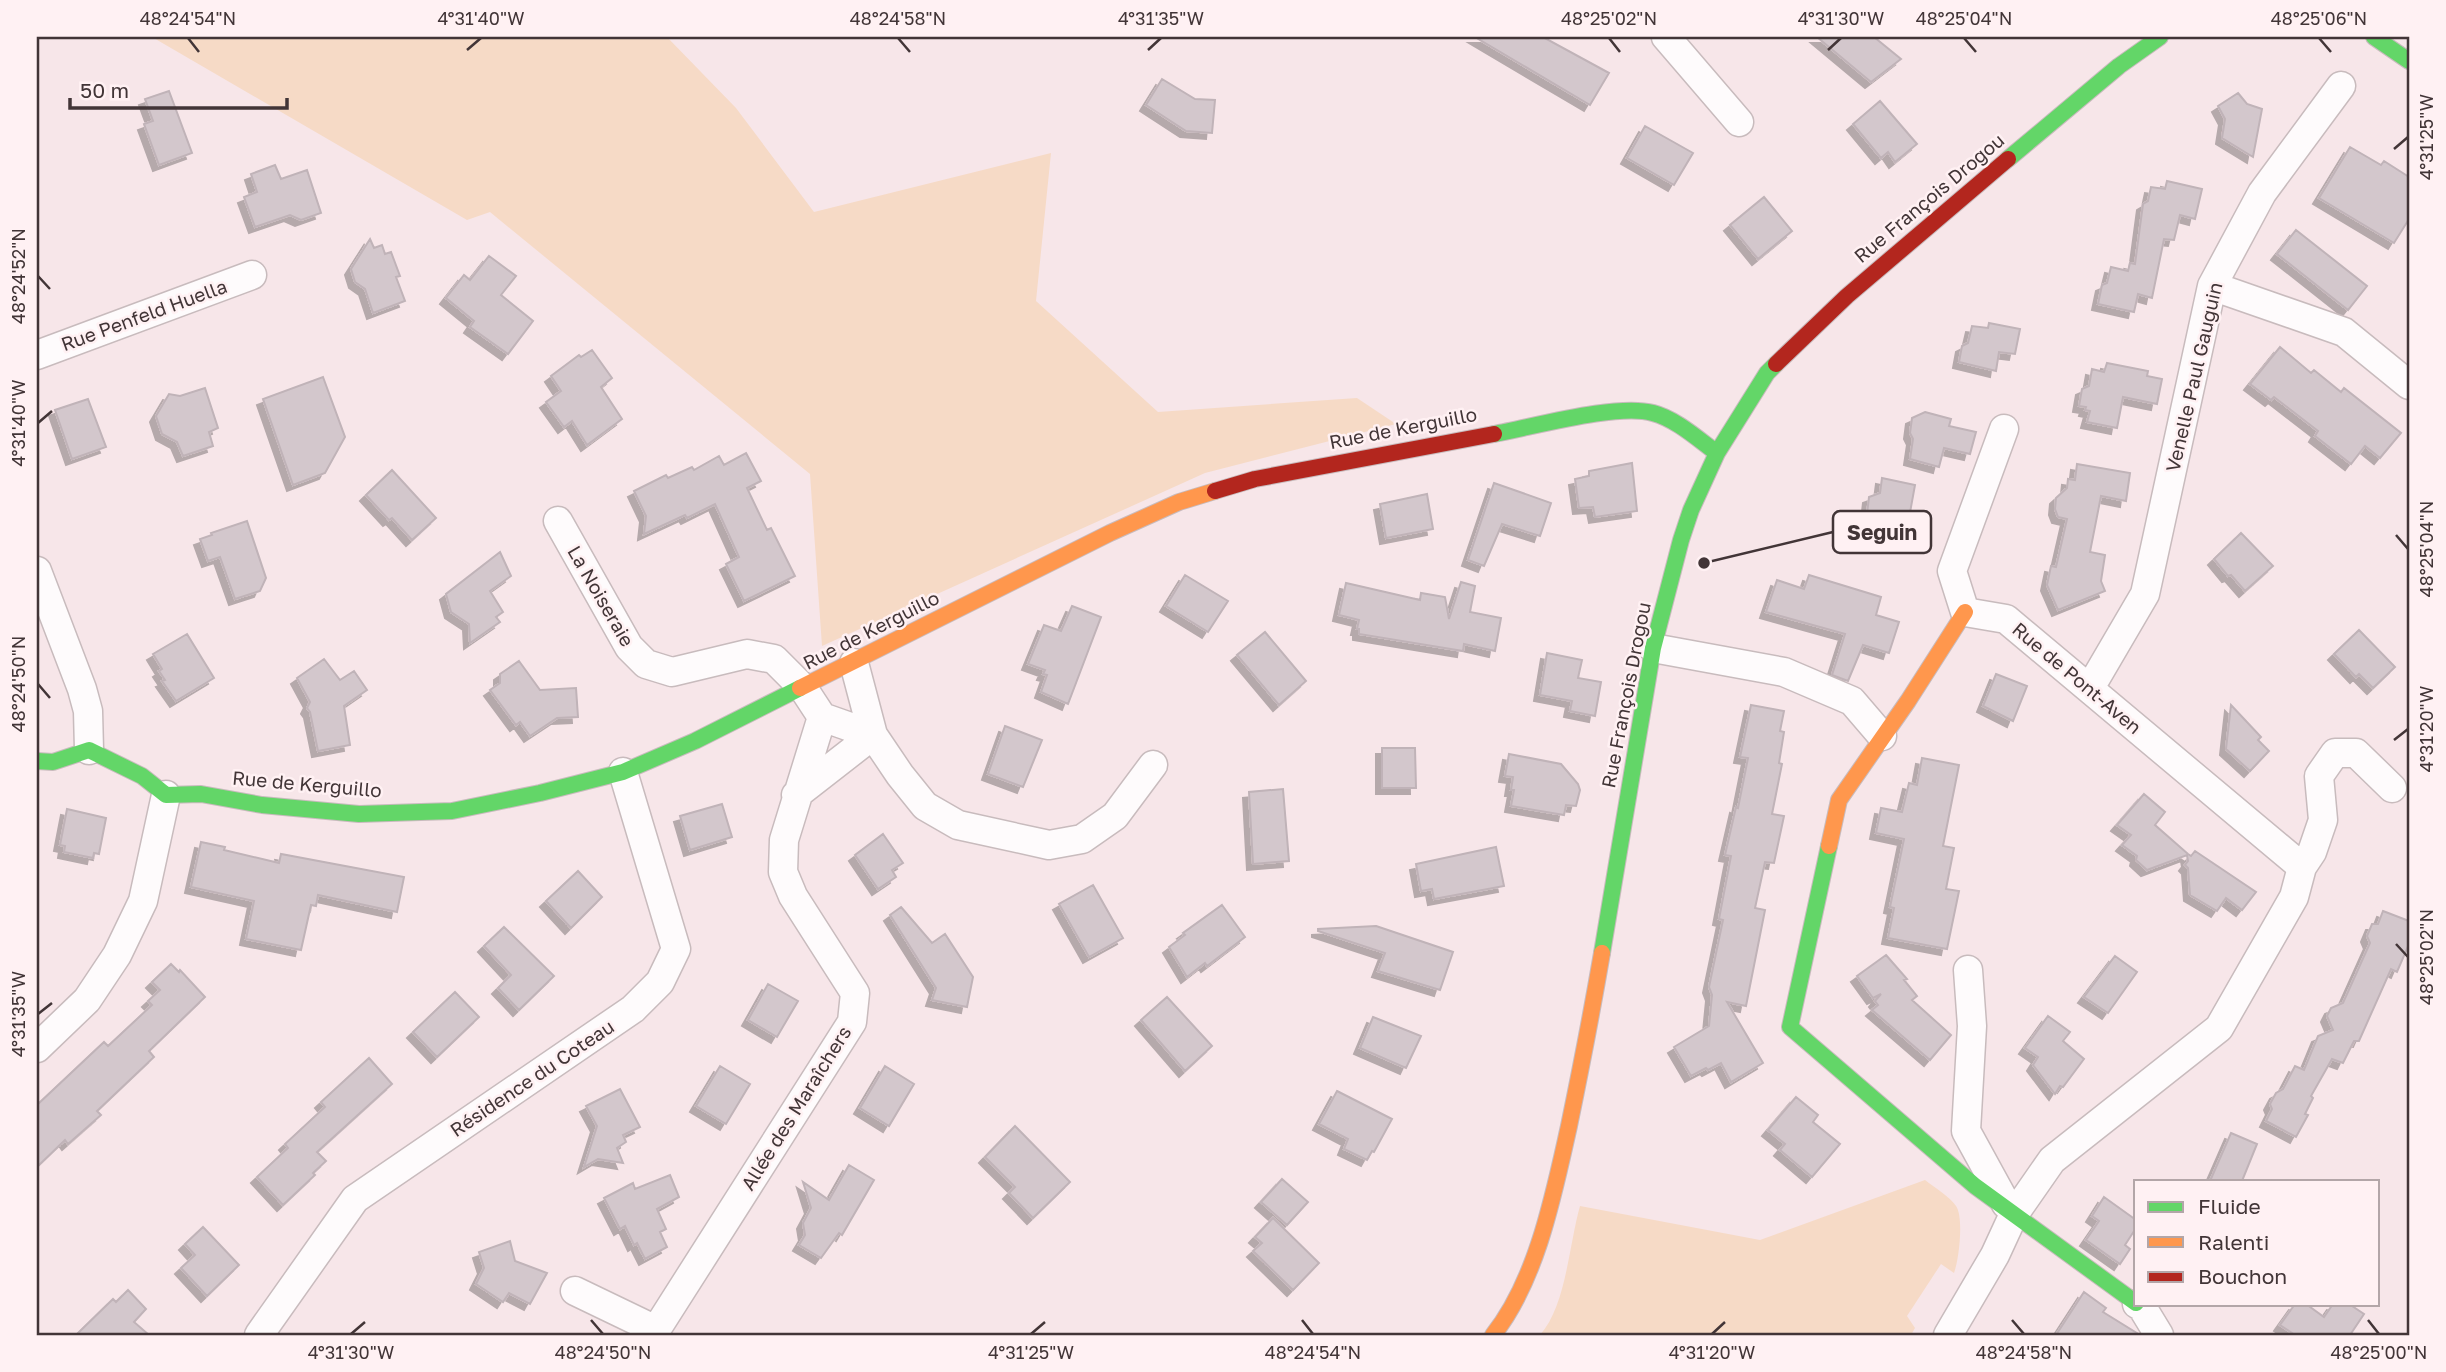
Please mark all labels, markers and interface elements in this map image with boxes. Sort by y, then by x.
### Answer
text: 48°24'54"N [140,7,236,29]
text: 4°31'40"W [437,7,525,29]
text: 48°24'58"N [850,7,946,29]
text: 4°31'35"W [1118,7,1204,29]
text: 48°25'02"N [1561,7,1657,29]
text: 4°31'30"W [1798,7,1884,29]
text: 48°25'04"N [1916,7,2012,29]
text: 48°25'06"N [2271,7,2367,29]
scale bar [70,66,287,110]
text: 50 m [80,77,129,103]
text: 4°31'25"W [2415,94,2437,180]
street label: Rue François Drogou [1849,128,2008,267]
text: 48°24'52"N [7,228,29,324]
street label: Rue Penfeld Huella [58,274,230,355]
street label: Venelle Paul Gauguin [2160,280,2227,474]
text: 4°31'40"W [7,379,29,467]
street label: Rue de Kerguillo [1327,402,1479,453]
text: 48°25'04"N [2415,501,2437,597]
callout: Seguin [1833,511,1931,553]
text: Seguin [1847,519,1917,545]
street label: La Noiseraie [563,541,640,650]
street label: Rue de Kerguillo [799,585,943,674]
street label: Rue François Drogou [1596,600,1655,790]
street label: Rue de Pont-Aven [2008,617,2147,738]
text: 48°24'50"N [7,636,29,732]
text: 4°31'20"W [2415,686,2437,772]
street label: Rue de Kerguillo [231,766,383,801]
text: 48°25'02"N [2415,909,2437,1005]
text: 4°31'35"W [7,971,29,1057]
street label: Résidence du Coteau [445,1014,618,1141]
street label: Allée des Maraîchers [736,1021,855,1194]
legend [2134,1180,2380,1306]
text: Fluide [2198,1193,2261,1219]
text: Ralenti [2198,1229,2269,1255]
text: Bouchon [2198,1263,2287,1289]
text: 4°31'30"W [308,1341,394,1363]
text: 48°24'50"N [555,1341,651,1363]
text: 4°31'25"W [988,1341,1074,1363]
text: 48°24'54"N [1265,1341,1361,1363]
text: 4°31'20"W [1669,1341,1755,1363]
text: 48°24'58"N [1976,1341,2072,1363]
text: 48°25'00"N [2331,1341,2427,1363]

